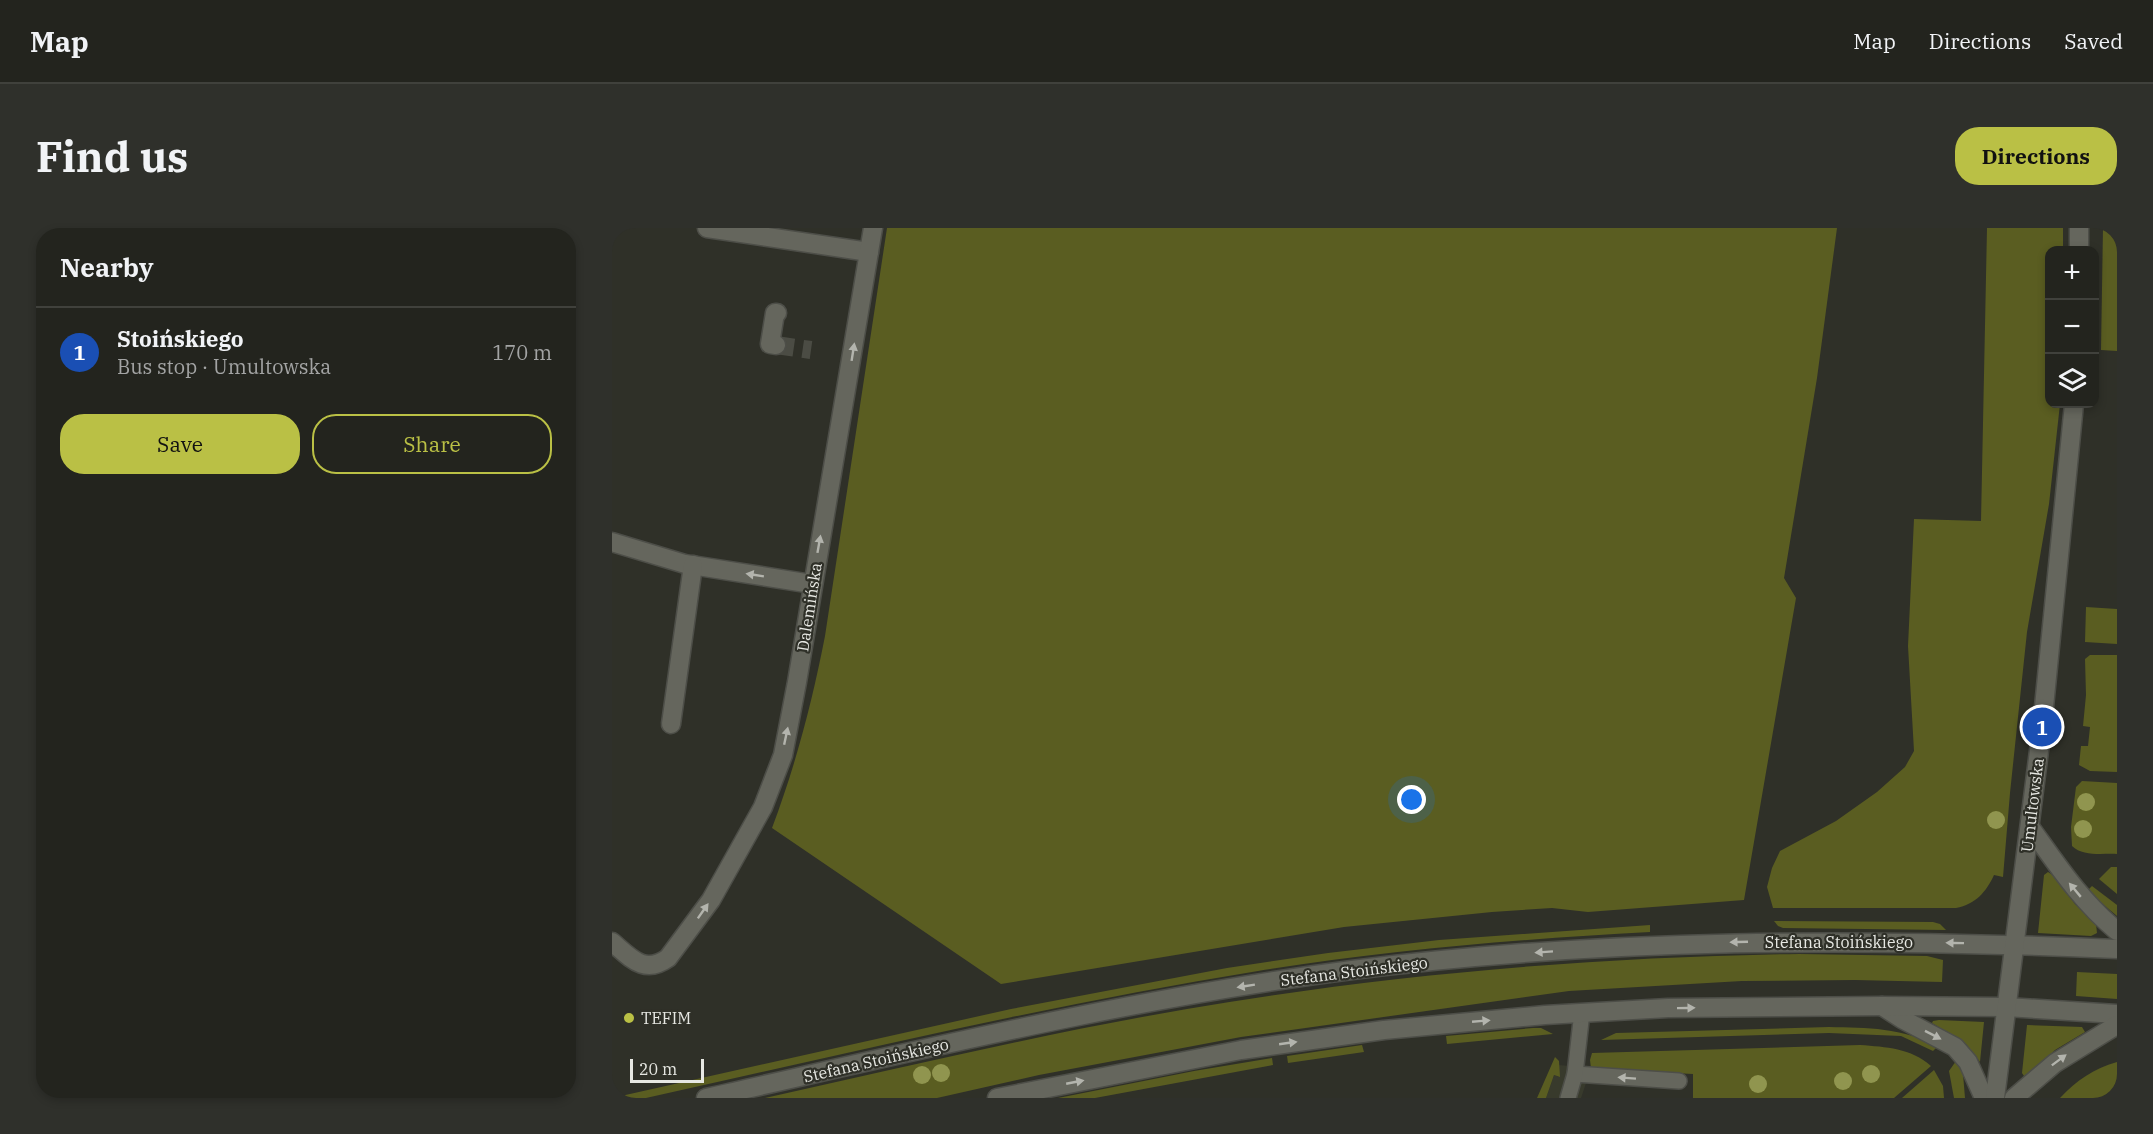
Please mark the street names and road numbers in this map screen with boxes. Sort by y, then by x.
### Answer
street label: Dalemińska [792,561,826,653]
street label: Umultowska [2016,757,2048,853]
street label: Stefana Stoińskiego [1765,932,1913,952]
street label: Stefana Stoińskiego [1279,952,1429,990]
street label: Stefana Stoińskiego [802,1034,950,1086]

